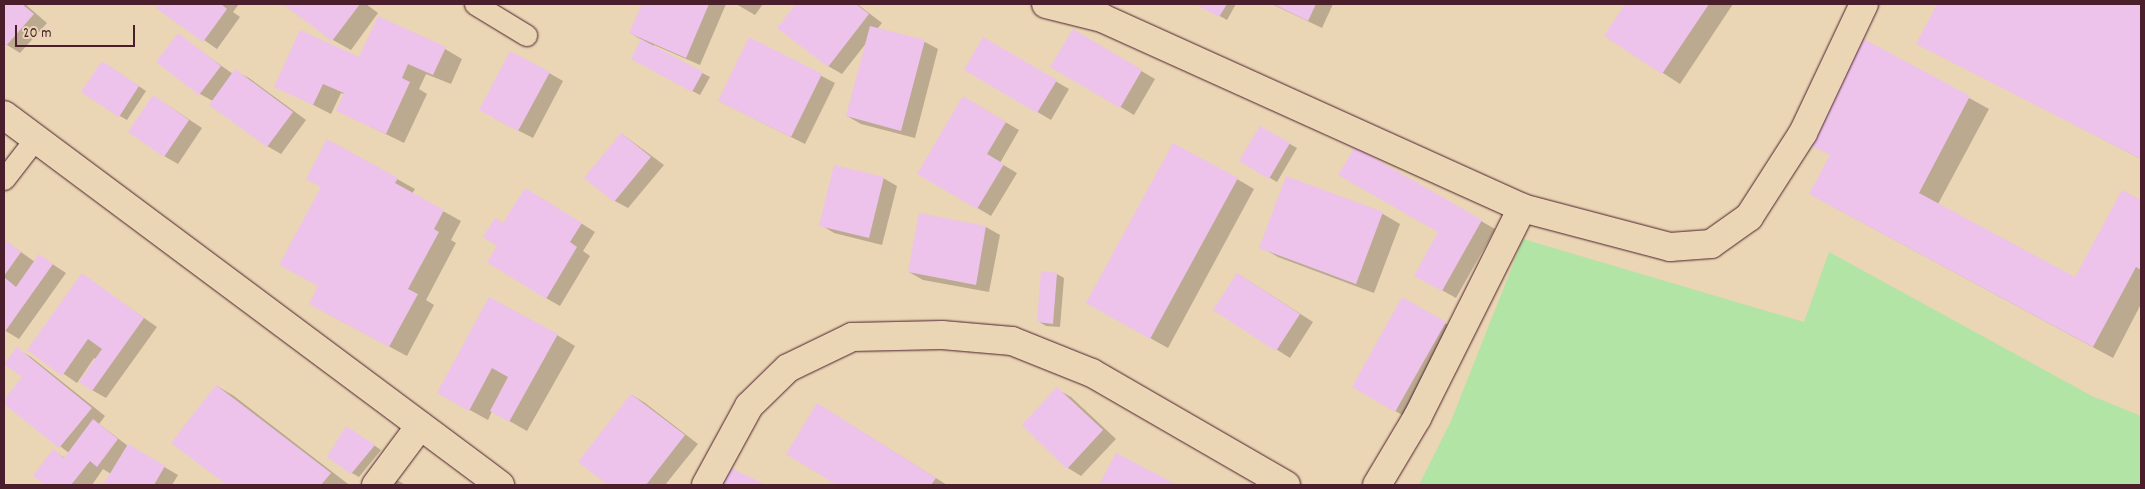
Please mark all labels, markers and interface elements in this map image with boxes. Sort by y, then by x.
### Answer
scale bar [18,15,138,47]
text: 20 m [23,23,51,45]

